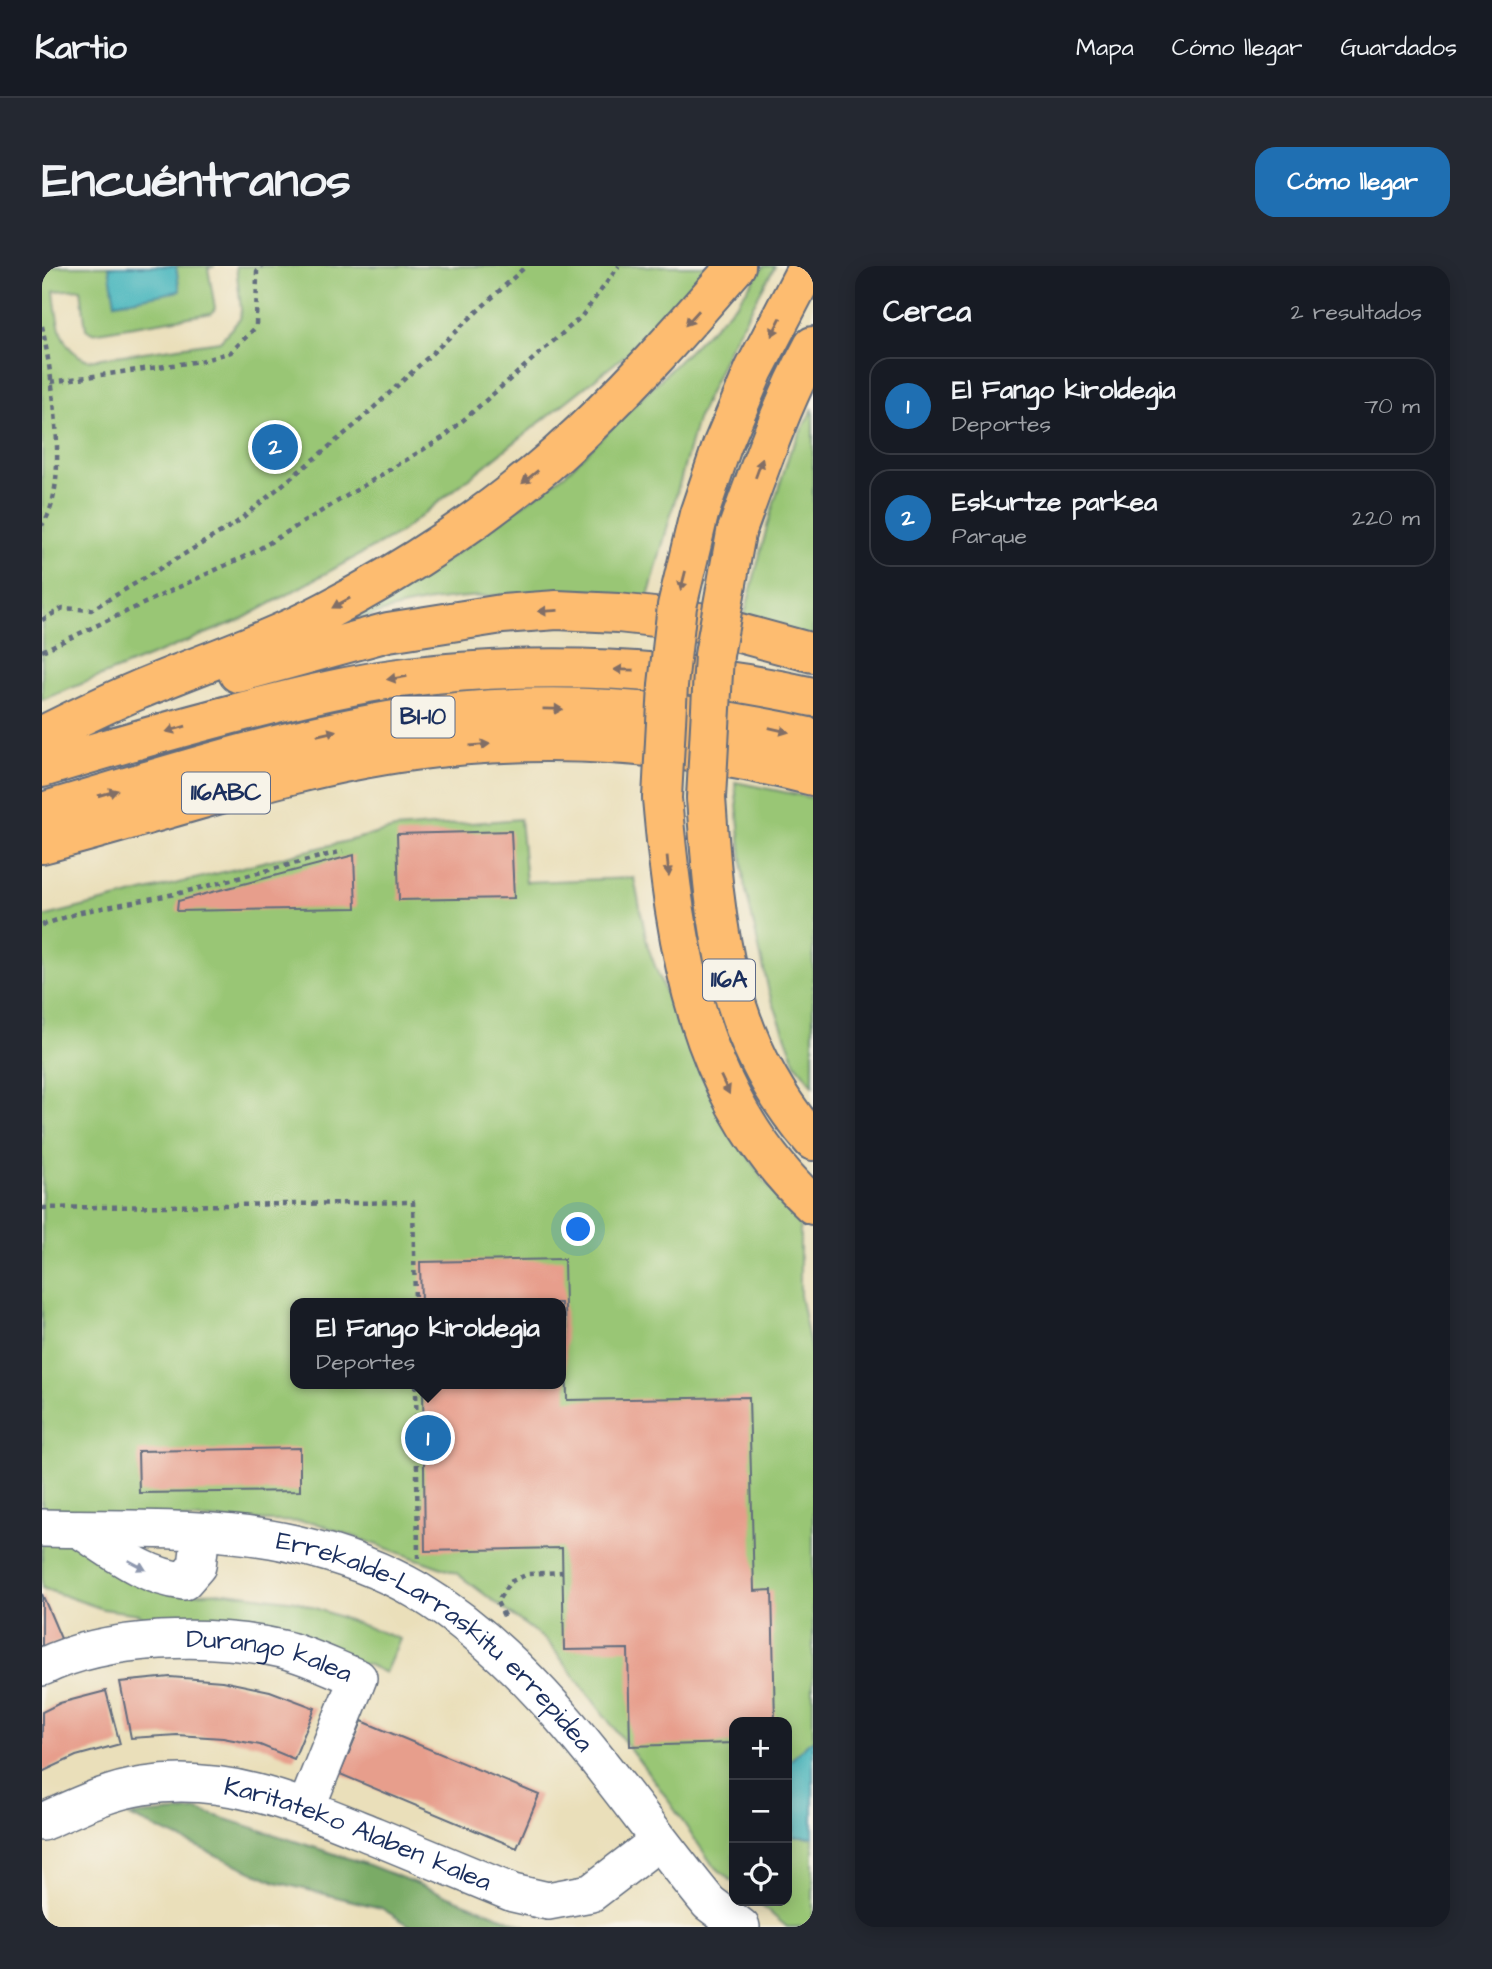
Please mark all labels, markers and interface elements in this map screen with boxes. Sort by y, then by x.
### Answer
text: Kartio [35,25,127,71]
text: Mapa [1076,31,1134,65]
text: Cómo llegar [1172,31,1302,65]
text: Guardados [1340,31,1457,65]
button: Cómo llegar [1255,147,1450,217]
text: Encuéntranos [42,148,351,216]
text: Cerca [883,291,971,333]
text: 2 resultados [1290,296,1422,328]
one-way arrow [684,309,700,326]
one-way arrow [771,317,783,337]
text: El Fango kiroldegia [952,372,1176,408]
text: 1 [907,390,909,422]
text: 70 m [1364,390,1420,422]
text: Deportes [952,408,1051,440]
pin: 2 [252,421,298,473]
one-way arrow [754,458,765,479]
one-way arrow [521,469,539,484]
text: Eskurtze parkea [952,484,1157,520]
text: 2 [901,502,915,534]
text: 220 m [1352,502,1420,534]
text: Parque [952,520,1027,552]
one-way arrow [677,570,688,592]
one-way arrow [331,597,350,609]
one-way arrow [537,606,559,617]
one-way arrow [613,665,635,676]
one-way arrow [386,673,408,684]
road number: BI-10 [392,696,454,738]
one-way arrow [542,703,564,715]
one-way arrow [165,724,186,734]
one-way arrow [768,725,790,736]
one-way arrow [316,728,338,739]
one-way arrow [470,739,492,750]
road number: 116ABC [182,772,270,814]
one-way arrow [97,787,118,797]
one-way arrow [663,855,674,877]
road number: 116A [703,960,755,1000]
one-way arrow [719,1075,731,1095]
your location [561,1212,595,1246]
popup [290,1298,566,1389]
text: El Fango kiroldegia [316,1310,540,1346]
text: Deportes [316,1346,415,1378]
pin: 1 [405,1412,451,1464]
street label: Errekalde-Larraskitu errepidea [273,1522,602,1760]
one-way arrow [127,1559,147,1571]
street label: Durango kalea [186,1621,358,1692]
map controls [729,1717,792,1906]
button: + [729,1717,792,1780]
street label: Karitateko Alaben kalea [221,1769,497,1900]
button: − [729,1780,792,1843]
button: locate [729,1843,792,1906]

